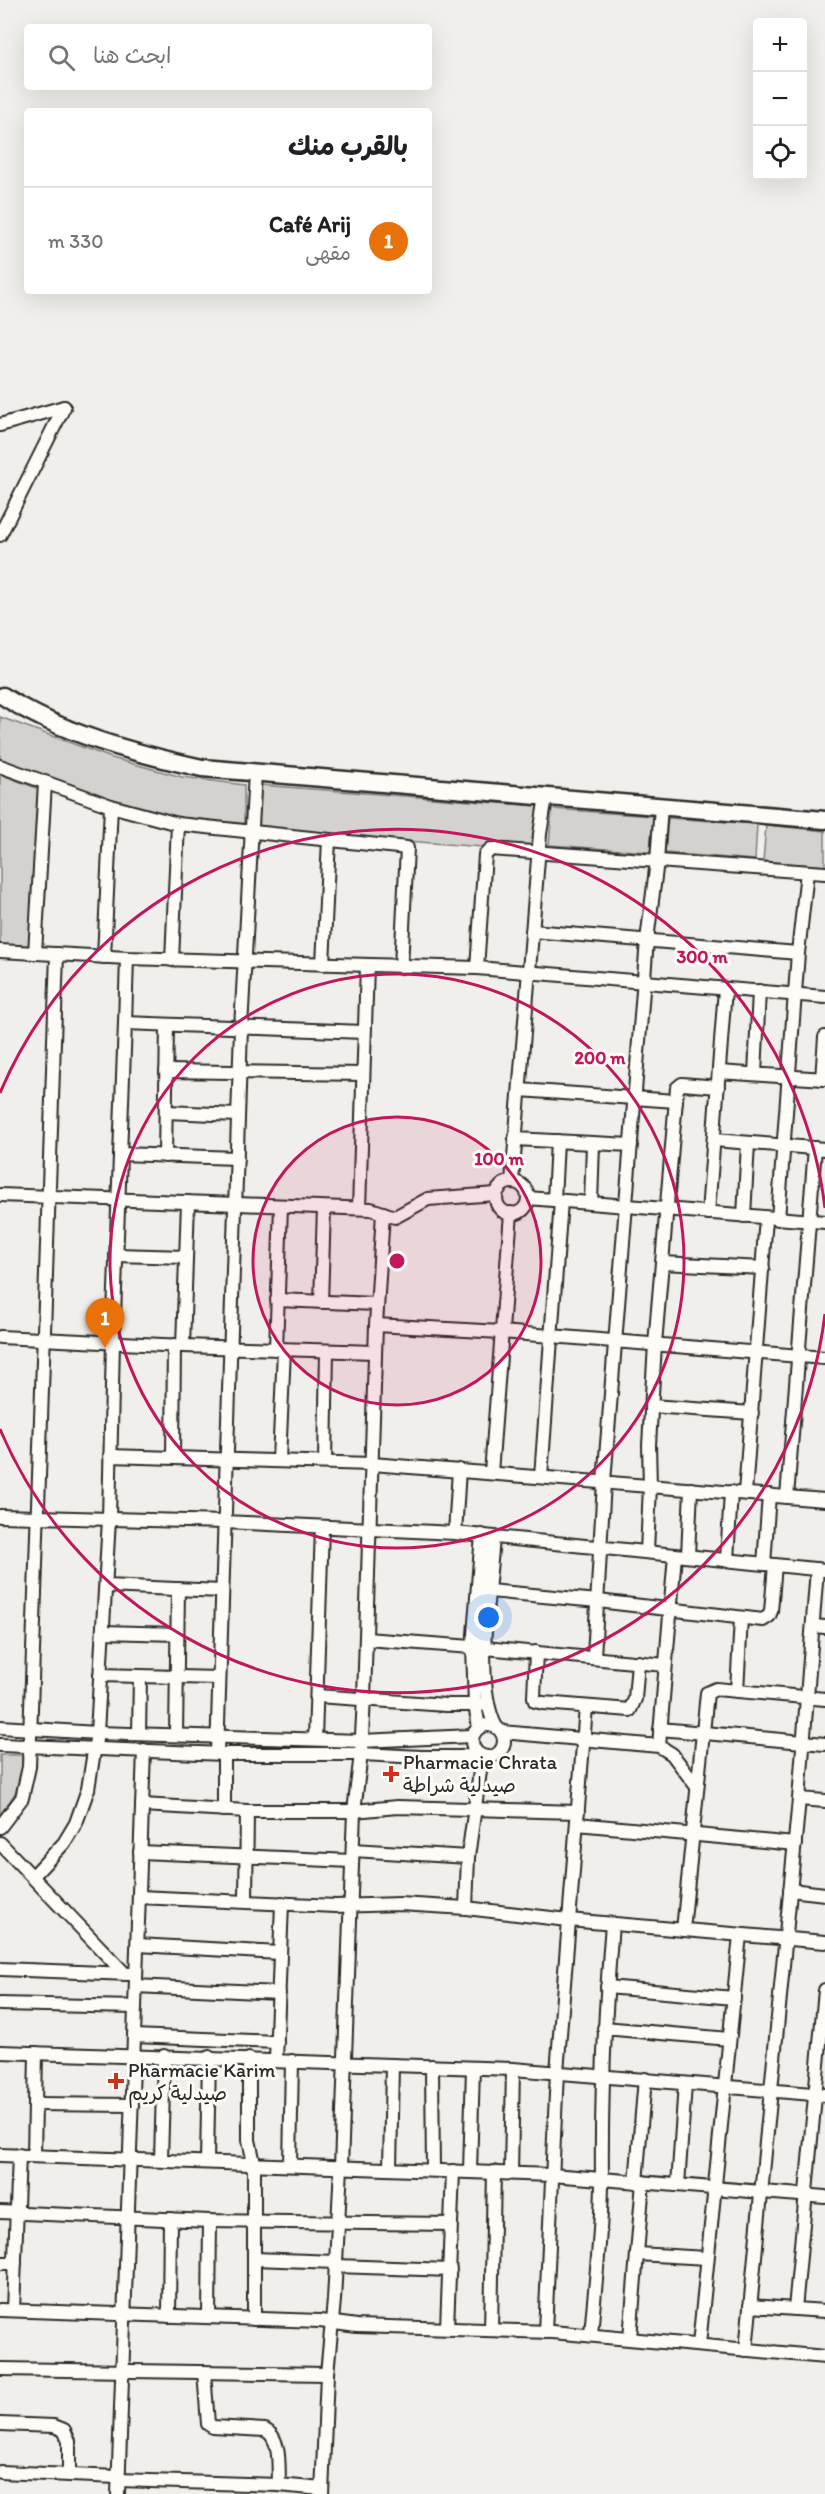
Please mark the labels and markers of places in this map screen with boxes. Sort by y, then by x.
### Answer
centre of rings [387,1251,407,1271]
pin: 1 [86,1298,124,1348]
place label: Pharmacie Chrata صيدلية شراطة [403,1750,558,1797]
marker: Pharmacie Chrata صيدلية شراطة [384,1767,398,1781]
place label: Pharmacie Karim صيدلية كريم [128,2058,276,2108]
marker: Pharmacie Karim صيدلية كريم [109,2074,123,2088]

